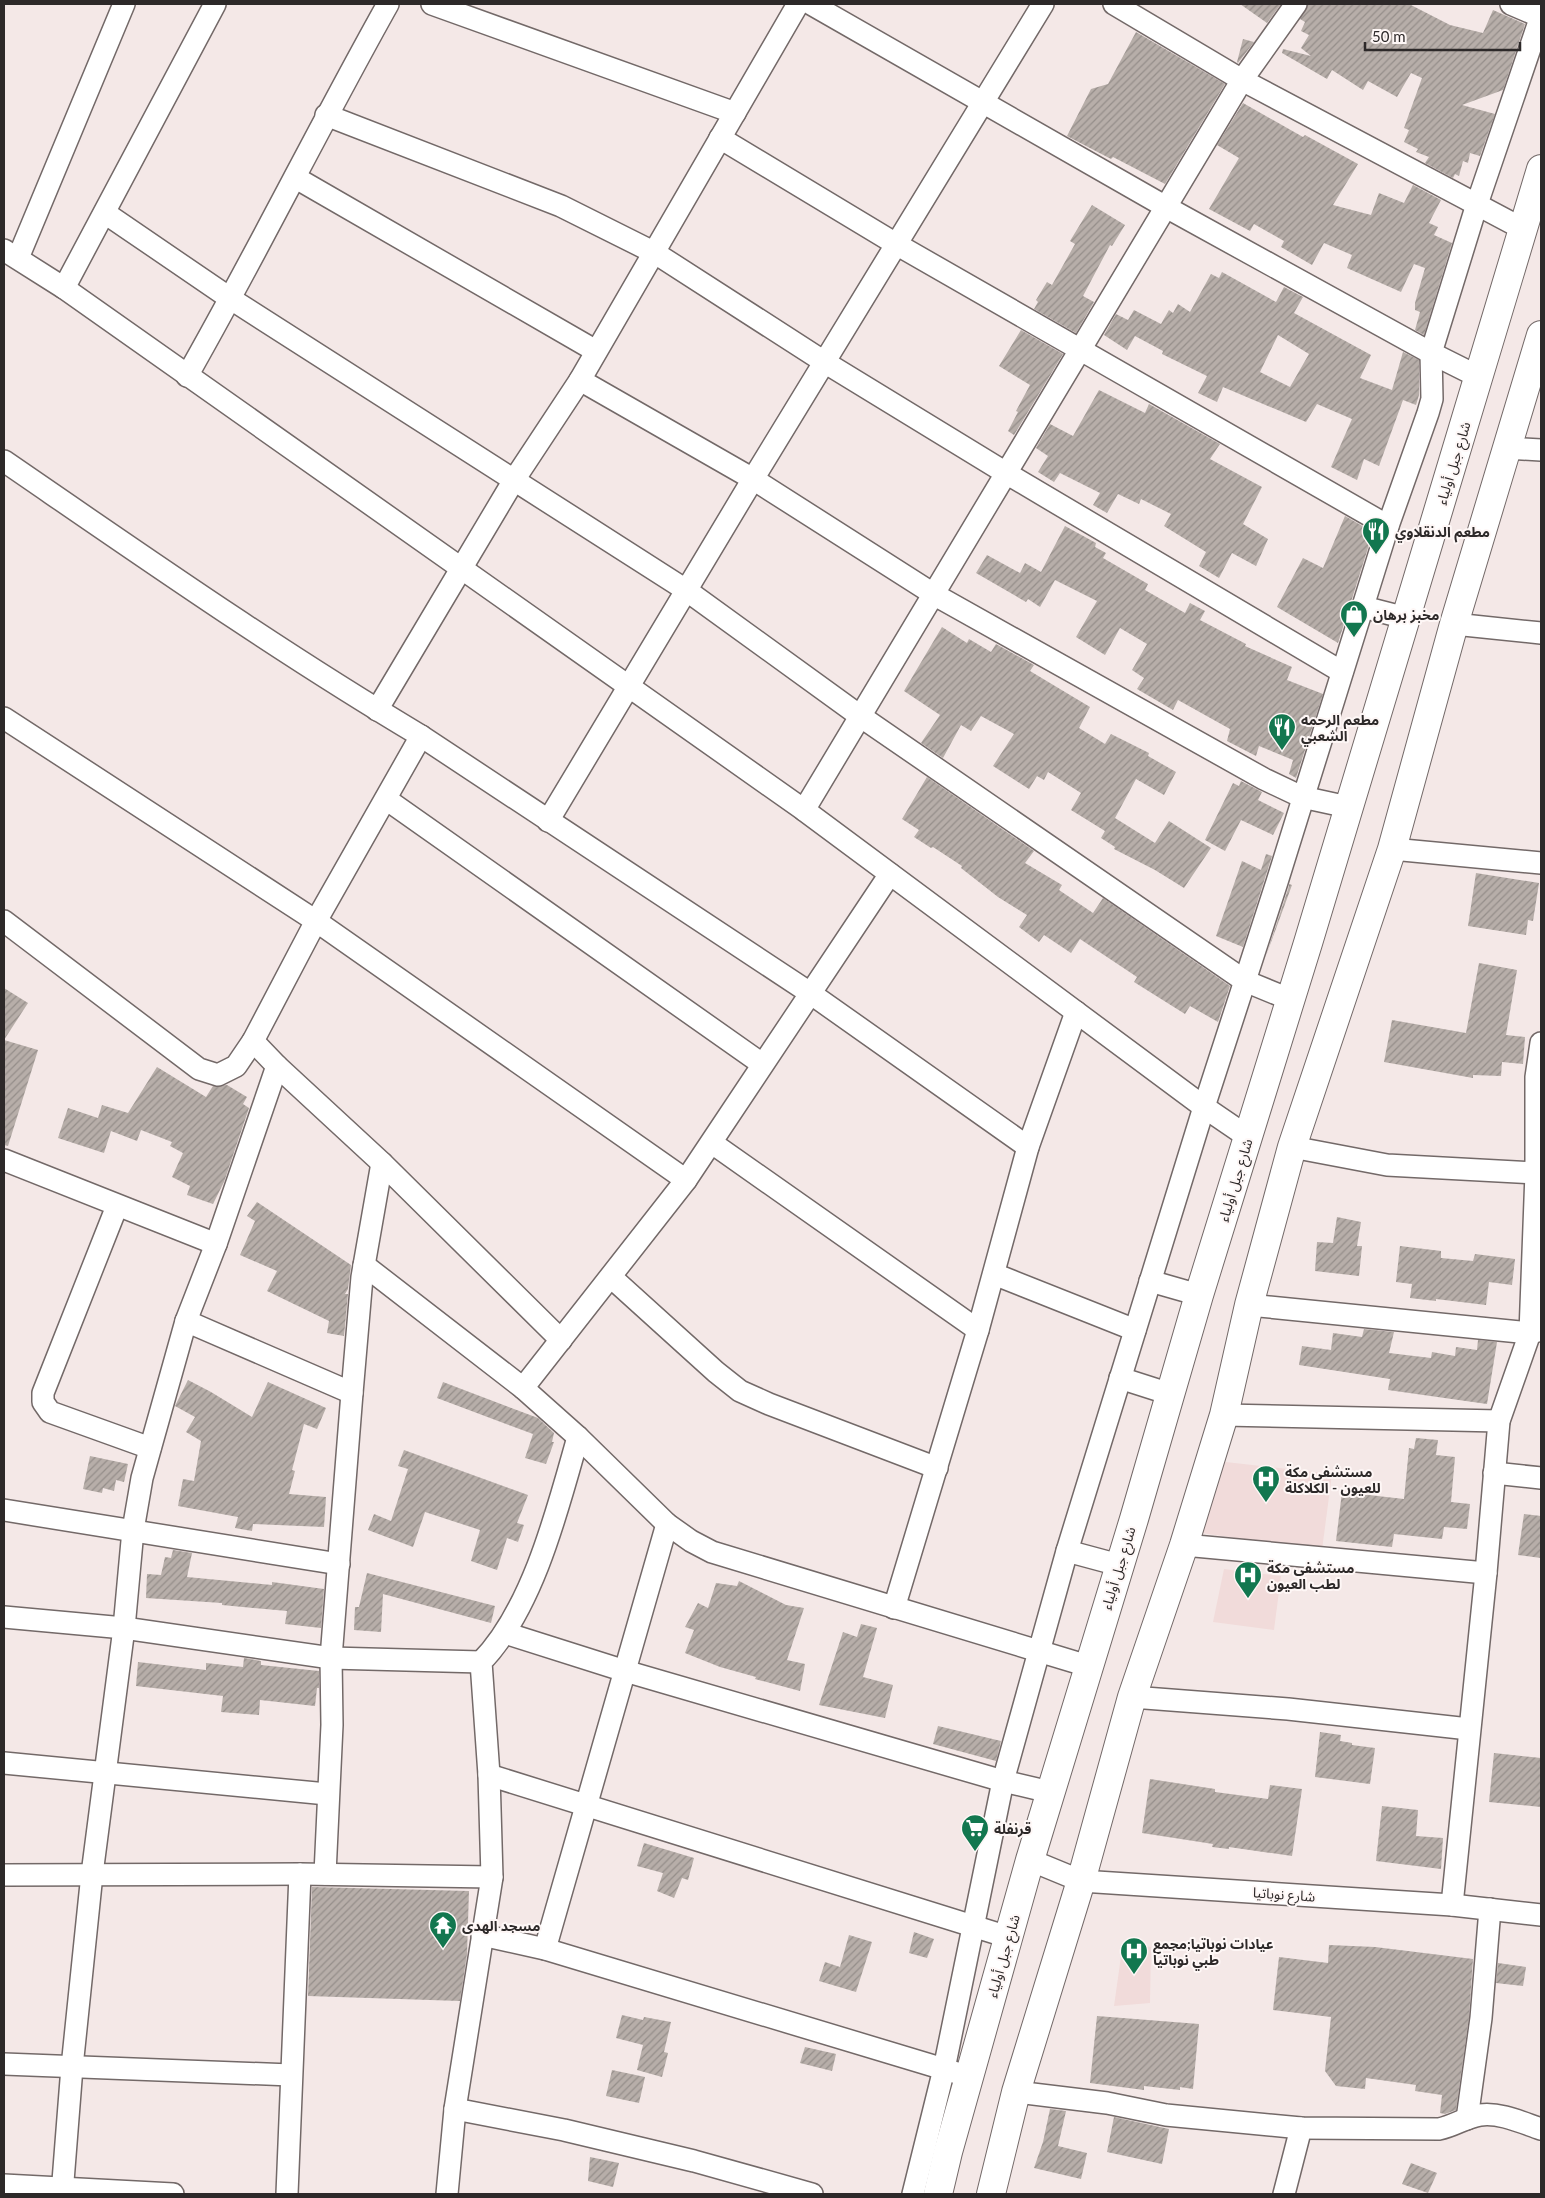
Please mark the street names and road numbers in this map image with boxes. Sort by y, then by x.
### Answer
street label: شارع جبل أولياء [1432,419,1477,507]
street label: شارع جبل أولياء [1214,1136,1259,1224]
street label: شارع جبل أولياء [1097,1524,1142,1612]
street label: شارع نوباتيا [1252,1883,1316,1908]
street label: شارع جبل أولياء [983,1912,1026,2000]

